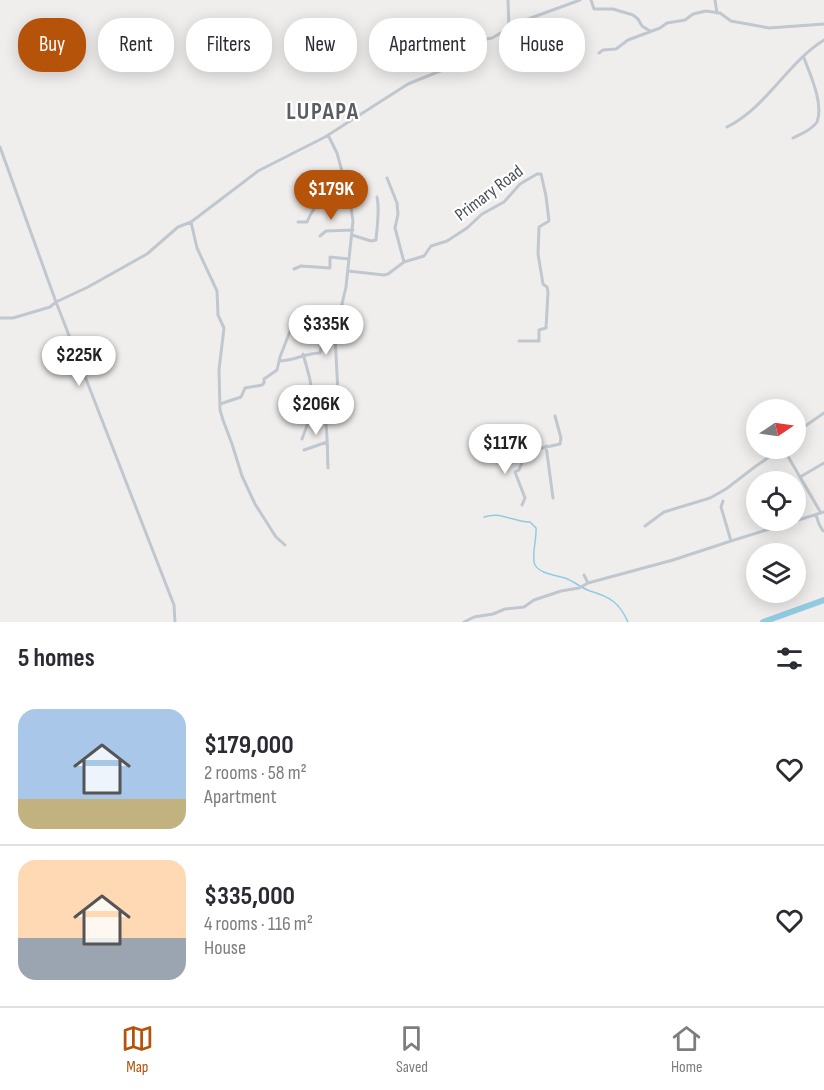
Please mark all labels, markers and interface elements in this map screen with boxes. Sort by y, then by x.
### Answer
chip: Buy [18,18,86,72]
chip: Rent [98,18,174,72]
chip: Filters [186,18,272,72]
chip: New [284,18,357,72]
chip: Apartment [369,18,487,72]
chip: House [499,18,585,72]
district label: LUPAPA [286,97,360,126]
street label: Primary Road [451,161,527,225]
pin: $179K [289,170,373,221]
text: $179K [308,177,354,201]
pin: $335K [284,305,368,356]
text: $335K [303,312,349,336]
pin: $225K [37,336,121,387]
text: $225K [56,343,102,367]
pin: $206K [274,385,358,436]
text: $206K [292,392,340,416]
north arrow [746,399,806,459]
map controls [746,399,806,603]
pin: $117K [463,424,547,475]
text: $117K [483,431,527,455]
button: locate [746,471,806,531]
button: layers [746,543,806,603]
icon: filters [773,642,806,675]
text: 5 homes [18,643,95,674]
text: $179,000 [204,730,294,761]
icon: home [66,733,138,805]
icon: heart [773,753,806,786]
text: 2 rooms · 58 m² [204,761,307,785]
text: Apartment [204,785,277,809]
text: $335,000 [204,881,295,912]
icon: home [66,884,138,956]
icon: heart [773,904,806,937]
text: 4 rooms · 116 m² [204,912,313,936]
text: House [204,936,246,960]
tab: Map [121,1022,154,1077]
tab: Saved [395,1022,428,1077]
tab: Home [670,1022,703,1077]

